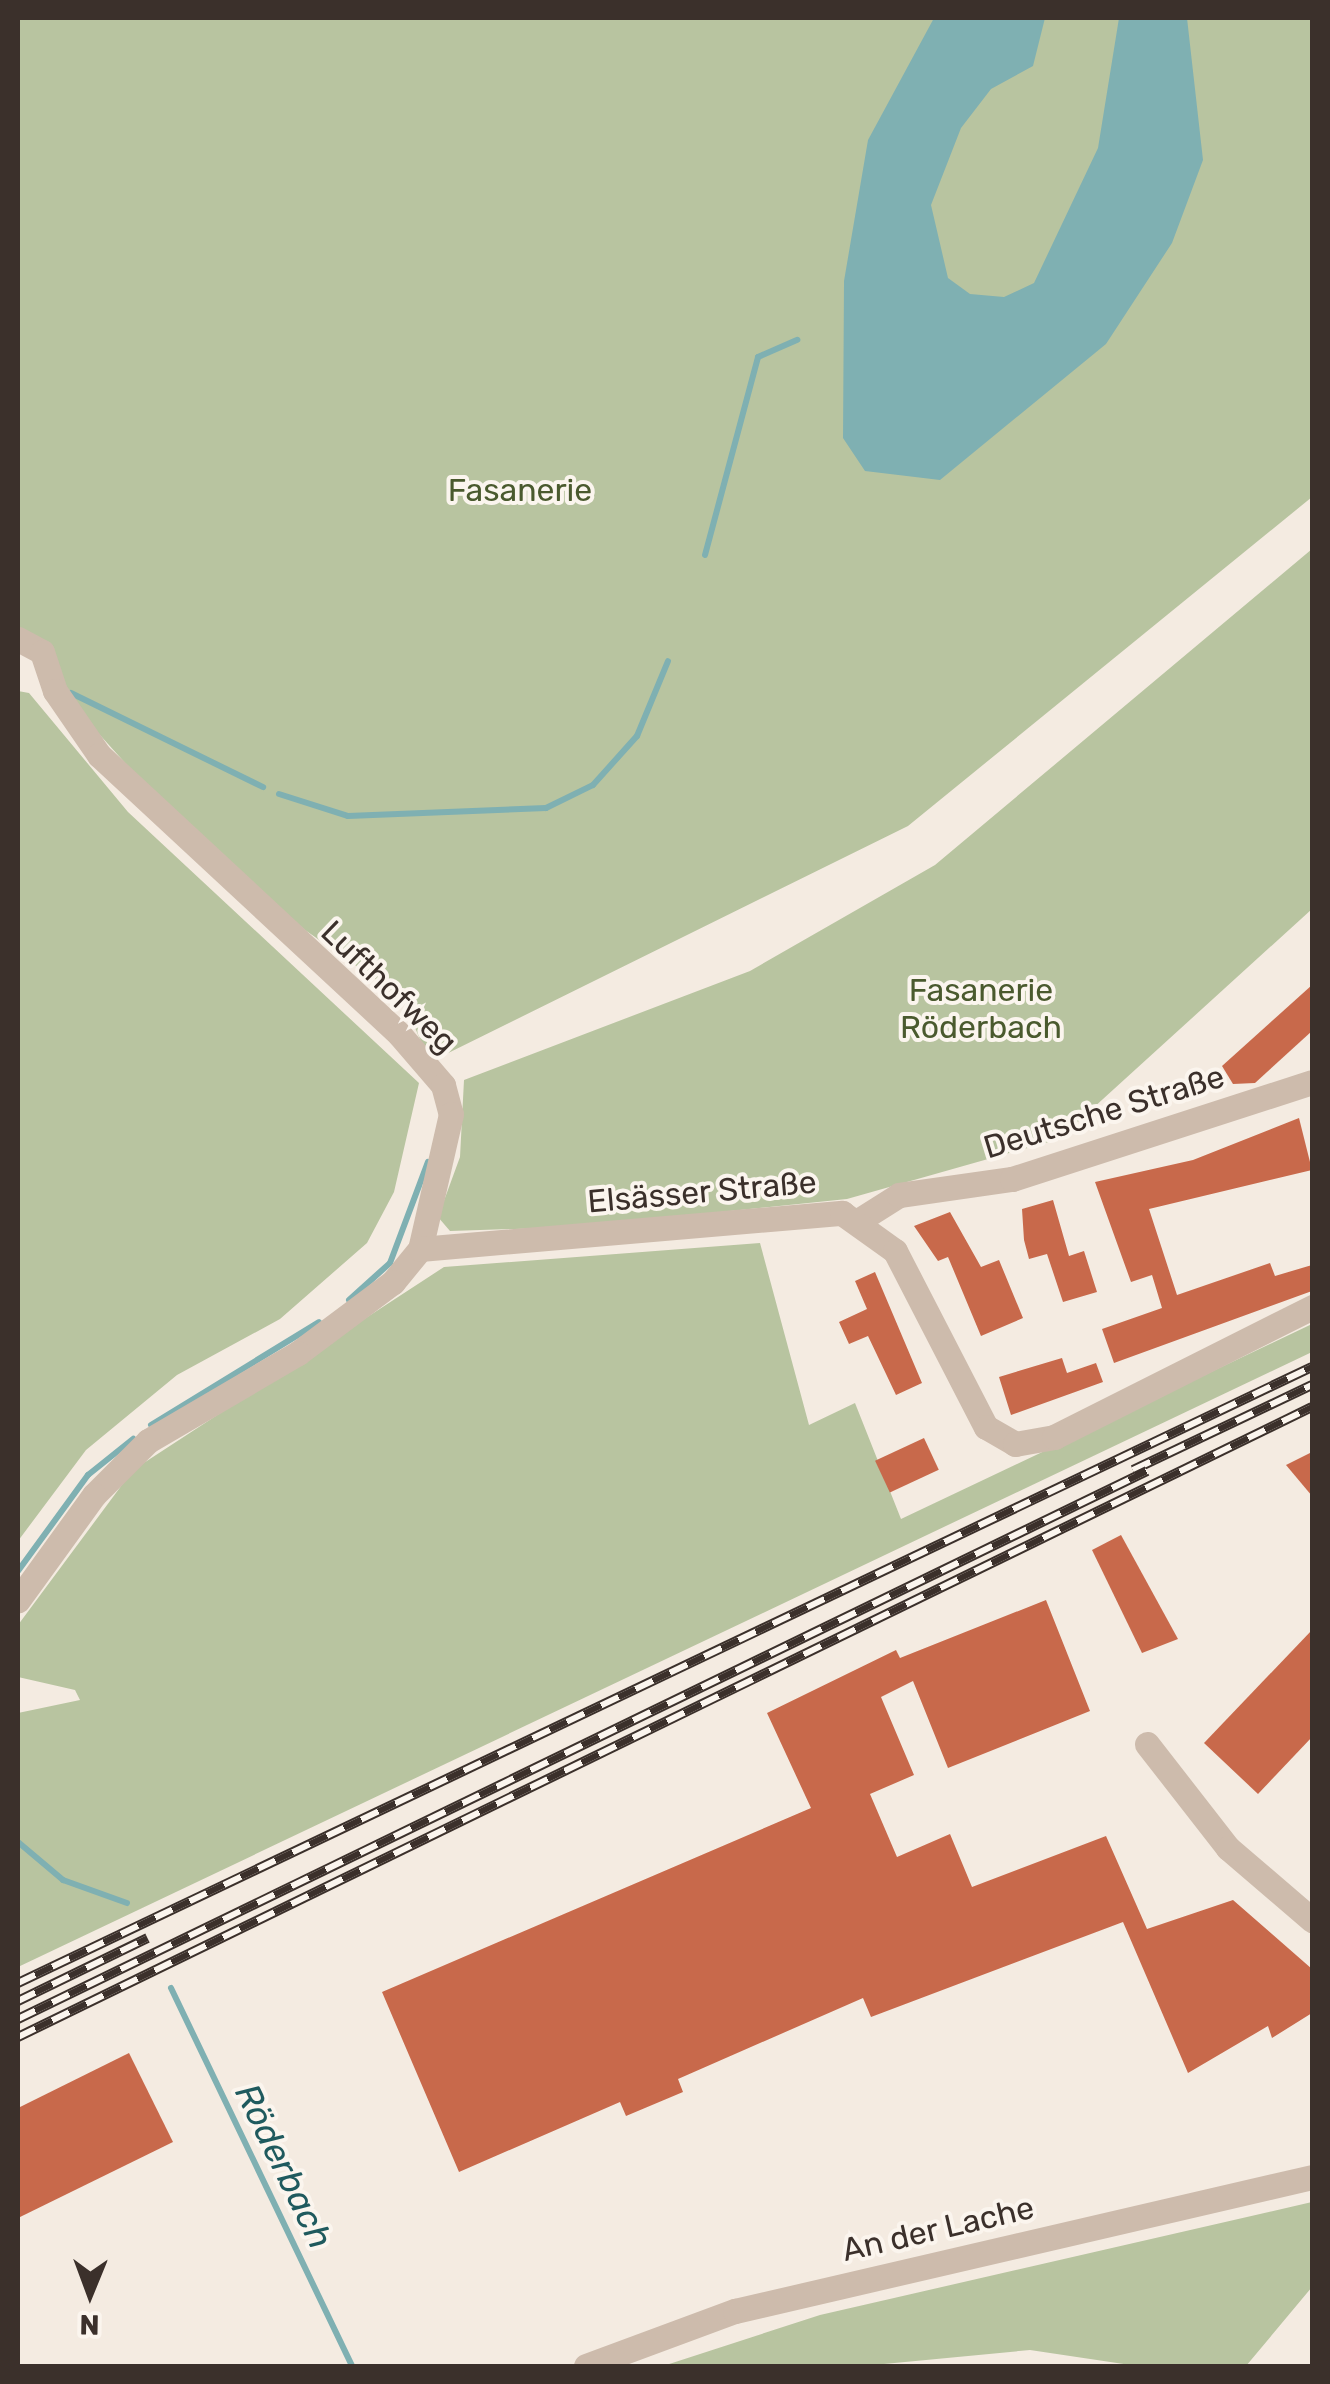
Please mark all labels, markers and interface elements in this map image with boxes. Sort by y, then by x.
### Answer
park label: Fasanerie [448,471,592,509]
street label: Lufthofweg [313,913,465,1061]
park label: Fasanerie Röderbach [900,972,1062,1047]
street label: Deutsche Straße [979,1057,1229,1167]
street label: Elsässer Straße [586,1163,818,1221]
water label: Röderbach [226,2077,342,2255]
street label: An der Lache [838,2188,1038,2270]
north arrow [40,2244,140,2344]
text: N [79,2308,100,2341]

